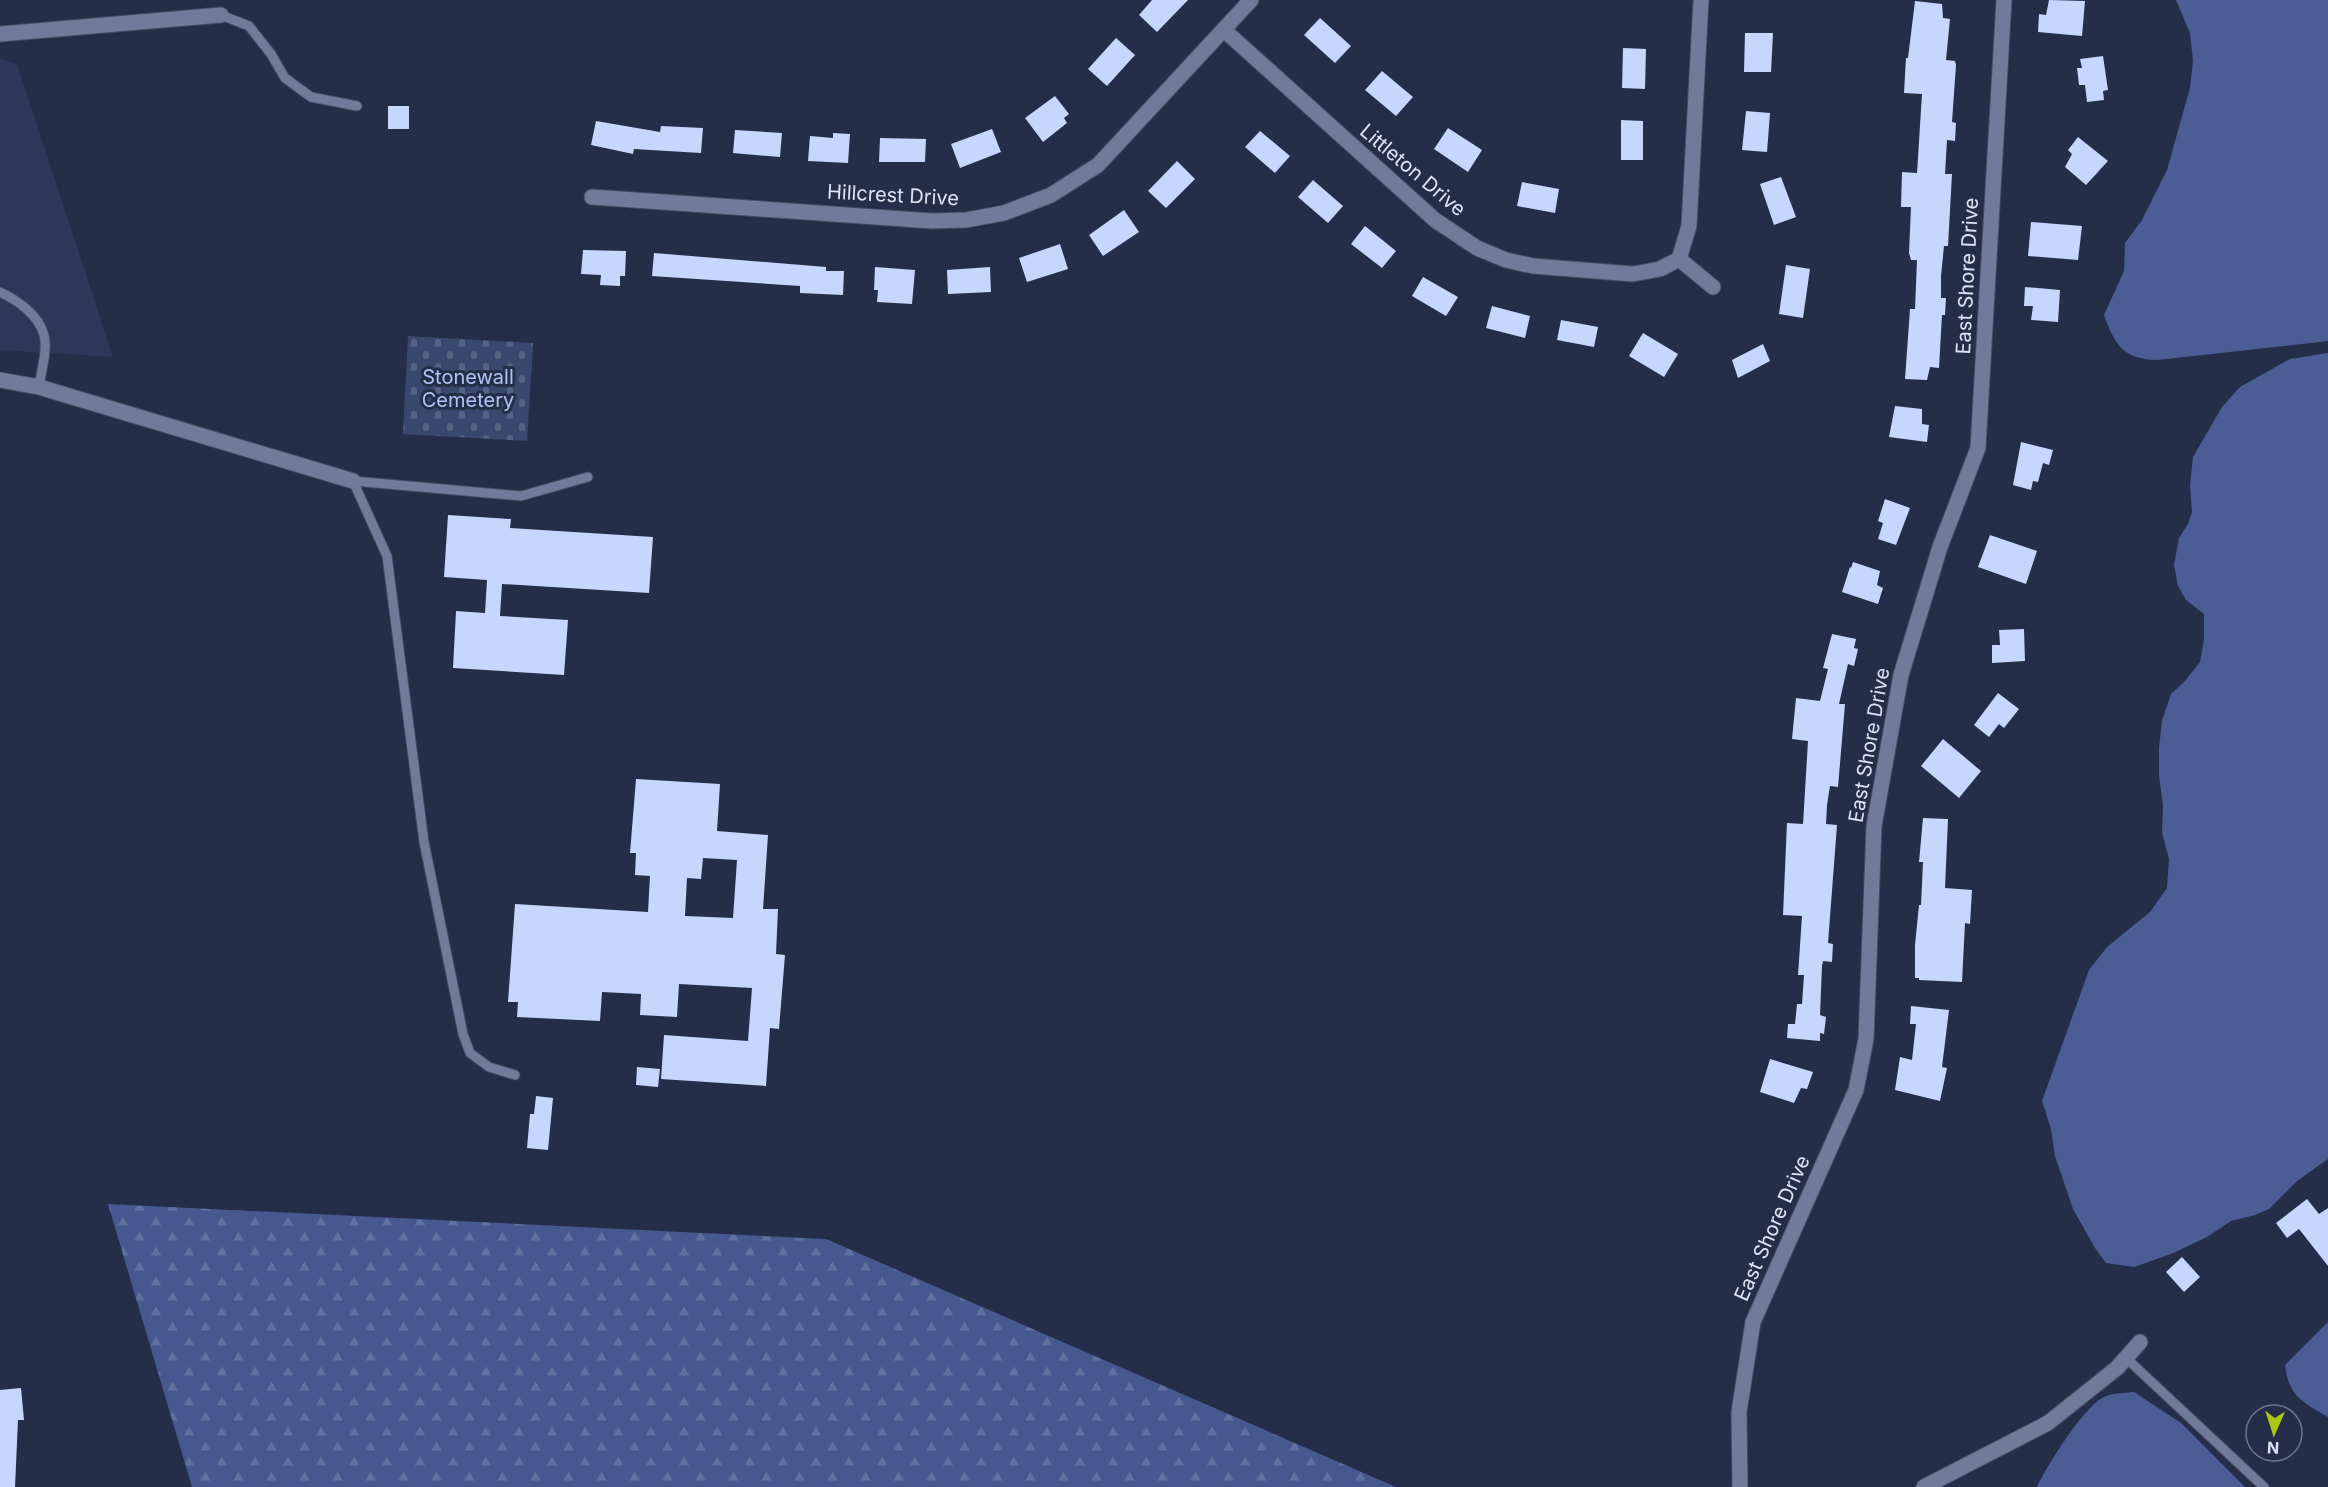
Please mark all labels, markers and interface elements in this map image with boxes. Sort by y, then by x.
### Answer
street label: Littleton Drive [1355,119,1471,221]
street label: Hillcrest Drive [826,180,960,210]
street label: East Shore Drive [1951,197,1983,355]
park label: Stonewall Cemetery [422,365,514,412]
street label: East Shore Drive [1844,666,1894,824]
street label: East Shore Drive [1729,1152,1815,1304]
north arrow [2244,1403,2304,1463]
text: N [2267,1438,2280,1458]

